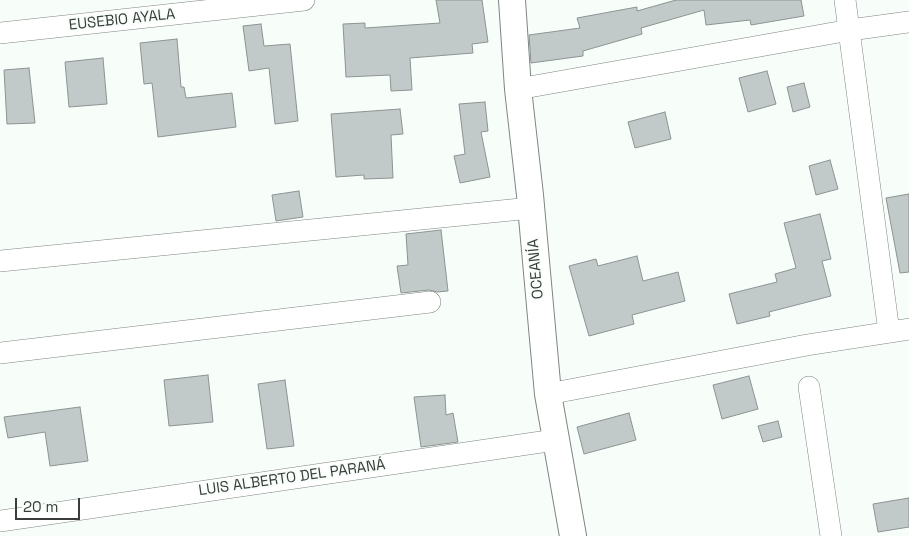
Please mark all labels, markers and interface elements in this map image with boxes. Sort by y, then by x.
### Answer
street label: EUSEBIO AYALA [68,5,176,35]
street label: OCEANÍA [524,238,548,300]
street label: LUIS ALBERTO DEL PARANÁ [197,456,387,500]
scale bar [18,488,82,520]
text: 20 m [23,497,58,516]

